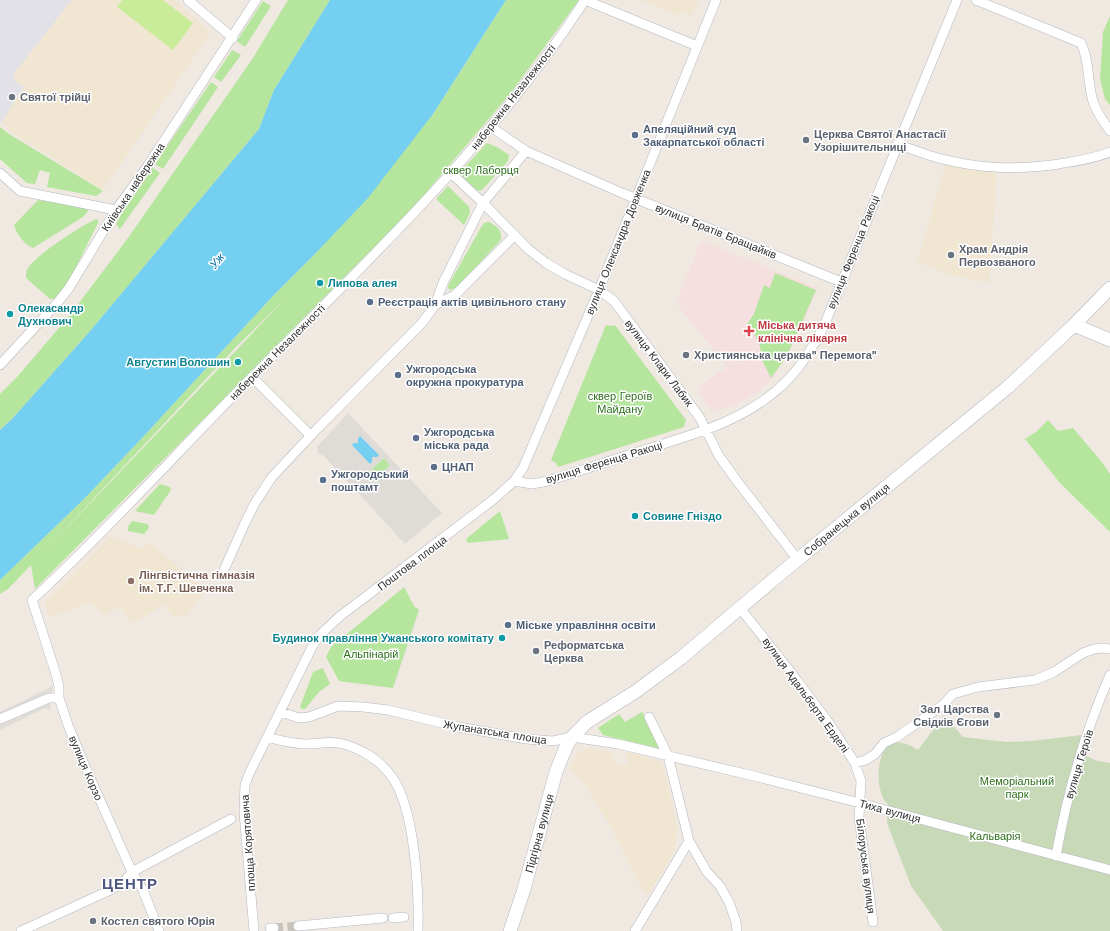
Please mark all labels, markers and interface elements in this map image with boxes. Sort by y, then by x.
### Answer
street label: набережна Незалежності [468,42,558,152]
place label: Святої трійці [20,91,91,104]
marker: Святої трійці [7,92,17,102]
place label: Апеляційний суд Закарпатської області [643,123,764,149]
place label: Церква Святої Анастасії Узорішительниці [814,128,947,154]
marker: Апеляційний суд Закарпатської області [630,130,640,140]
marker: Церква Святої Анастасії Узорішительниці [801,135,811,145]
street label: Київська набережна [99,140,168,234]
park label: сквер Лаборця [443,164,519,177]
street label: вулиця Олександра Довженка [583,167,654,317]
street label: вулиця Ференца Ракоці [825,194,882,311]
street label: вулиця Братів Бращайків [653,201,778,262]
place label: Храм Андрія Первозваного [959,243,1036,269]
water label: Уж [206,250,228,272]
marker: Храм Андрія Первозваного [946,250,956,260]
place label: Липова алея [328,277,397,290]
marker: Липова алея [315,278,325,288]
place label: Реєстрація актів цивільного стану [378,296,567,309]
marker: Реєстрація актів цивільного стану [365,297,375,307]
place label: Олекасандр Духнович [18,302,84,328]
street label: набережна Незалежності [227,302,328,403]
marker: Олекасандр Духнович [5,309,15,319]
street label: вулиця Клари Лабик [622,317,695,409]
place label: Міська дитяча клінічна лікарня [758,319,847,345]
marker: Міська дитяча клінічна лікарня [743,325,755,337]
place label: Християнська церква" Перемога" [694,349,877,362]
marker: Християнська церква" Перемога" [681,350,691,360]
place label: Августин Волошин [126,356,230,369]
marker: Августин Волошин [233,357,243,367]
place label: Ужгородська окружна прокуратура [406,363,525,389]
marker: Ужгородська окружна прокуратура [393,370,403,380]
park label: сквер Героїв Майдану [588,390,652,416]
place label: Ужгородська міська рада [424,426,495,452]
marker: Ужгородська міська рада [411,433,421,443]
street label: вулиця Ференца Ракоці [544,439,664,486]
place label: ЦНАП [442,461,474,474]
marker: ЦНАП [429,462,439,472]
place label: Ужгородський поштамт [331,468,409,494]
marker: Ужгородський поштамт [318,475,328,485]
street label: Собранецька вулиця [801,481,893,559]
place label: Совине Гніздо [643,510,722,523]
marker: Совине Гніздо [630,511,640,521]
street label: Поштова площа [375,533,450,594]
place label: Лінгвістична гімназія ім. Т.Г. Шевченка [139,569,255,595]
marker: Лінгвістична гімназія ім. Т.Г. Шевченка [126,576,136,586]
place label: Міське управління освіти [516,619,656,632]
marker: Міське управління освіти [503,620,513,630]
place label: Будинок правління Ужанського комітату [273,632,495,645]
marker: Будинок правління Ужанського комітату [497,633,507,643]
street label: вулиця Адальберта Ерделі [760,635,852,755]
place label: Реформатська Церква [544,639,625,665]
marker: Реформатська Церква [531,646,541,656]
park label: Альпінарій [344,648,398,661]
place label: Зал Царства Свідків Єгови [913,703,990,729]
marker: Зал Царства Свідків Єгови [992,710,1002,720]
street label: Жупанатська площа [442,718,548,747]
street label: вулиця Героїв [1063,728,1096,800]
street label: вулиця Корзо [66,734,105,802]
park label: Меморіальний парк [980,775,1054,801]
street label: площа Корятовича [239,793,258,892]
street label: Підгірна вулиця [523,793,557,874]
street label: Тиха вулиця [858,797,922,826]
street label: Білоруська вулиця [853,818,878,914]
park label: Кальварія [969,830,1021,843]
district label: ЦЕНТР [102,875,158,893]
place label: Костел святого Юрія [101,915,215,928]
marker: Костел святого Юрія [88,916,98,926]

